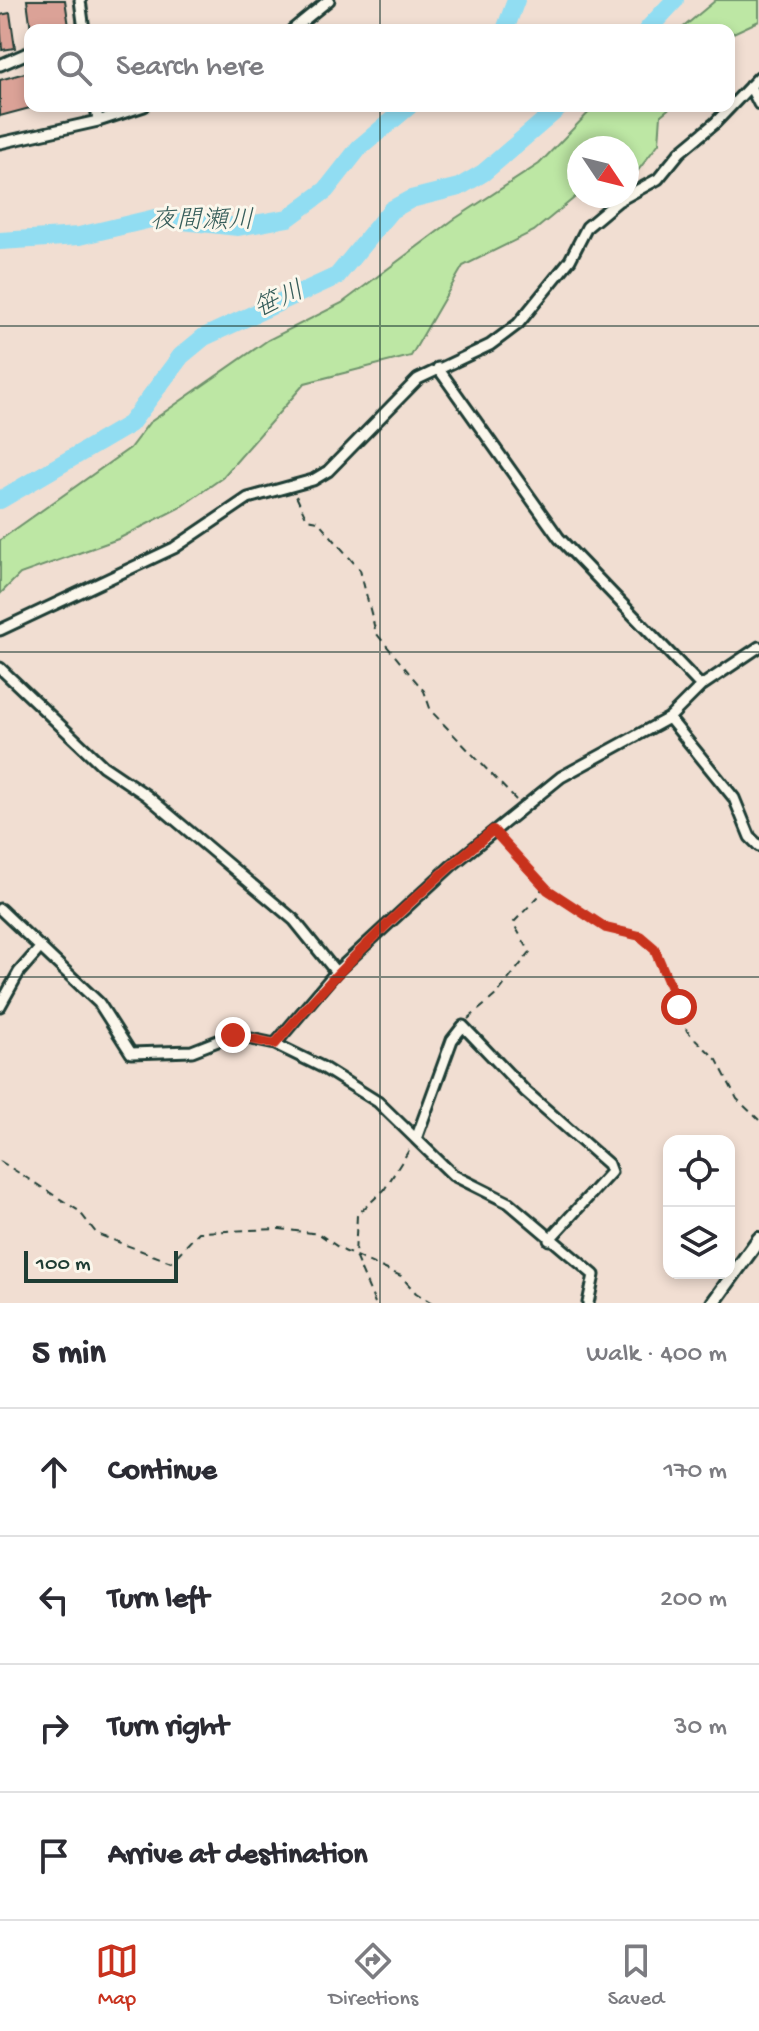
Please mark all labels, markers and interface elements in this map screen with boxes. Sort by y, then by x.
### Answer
search box [24,24,735,112]
icon: search [52,46,96,90]
text: Search here [116,51,264,86]
north arrow [567,136,639,208]
water label: 夜間瀬川 [150,205,254,238]
water label: 笹川 [249,275,310,327]
route start [661,989,697,1025]
route end [215,1017,251,1053]
map controls [663,1135,735,1279]
button: locate [663,1135,735,1207]
button: layers [663,1207,735,1279]
scale bar [24,1247,178,1283]
text: 100 m [36,1252,91,1278]
text: 5 min [32,1335,106,1375]
text: Walk · 400 m [586,1340,727,1371]
icon: ahead [32,1450,76,1494]
text: Continue [108,1455,217,1490]
text: 170 m [664,1457,727,1488]
icon: left [32,1578,76,1622]
text: Turn left [108,1583,209,1618]
text: 200 m [660,1585,727,1616]
icon: right [32,1706,76,1750]
text: Turn right [108,1711,228,1746]
text: 30 m [674,1713,727,1744]
icon: arrive [32,1834,76,1878]
text: Arrive at destination [108,1839,368,1874]
tab: Map [95,1939,139,2013]
tab: Directions [329,1939,418,2013]
tab: Saved [608,1939,664,2013]

